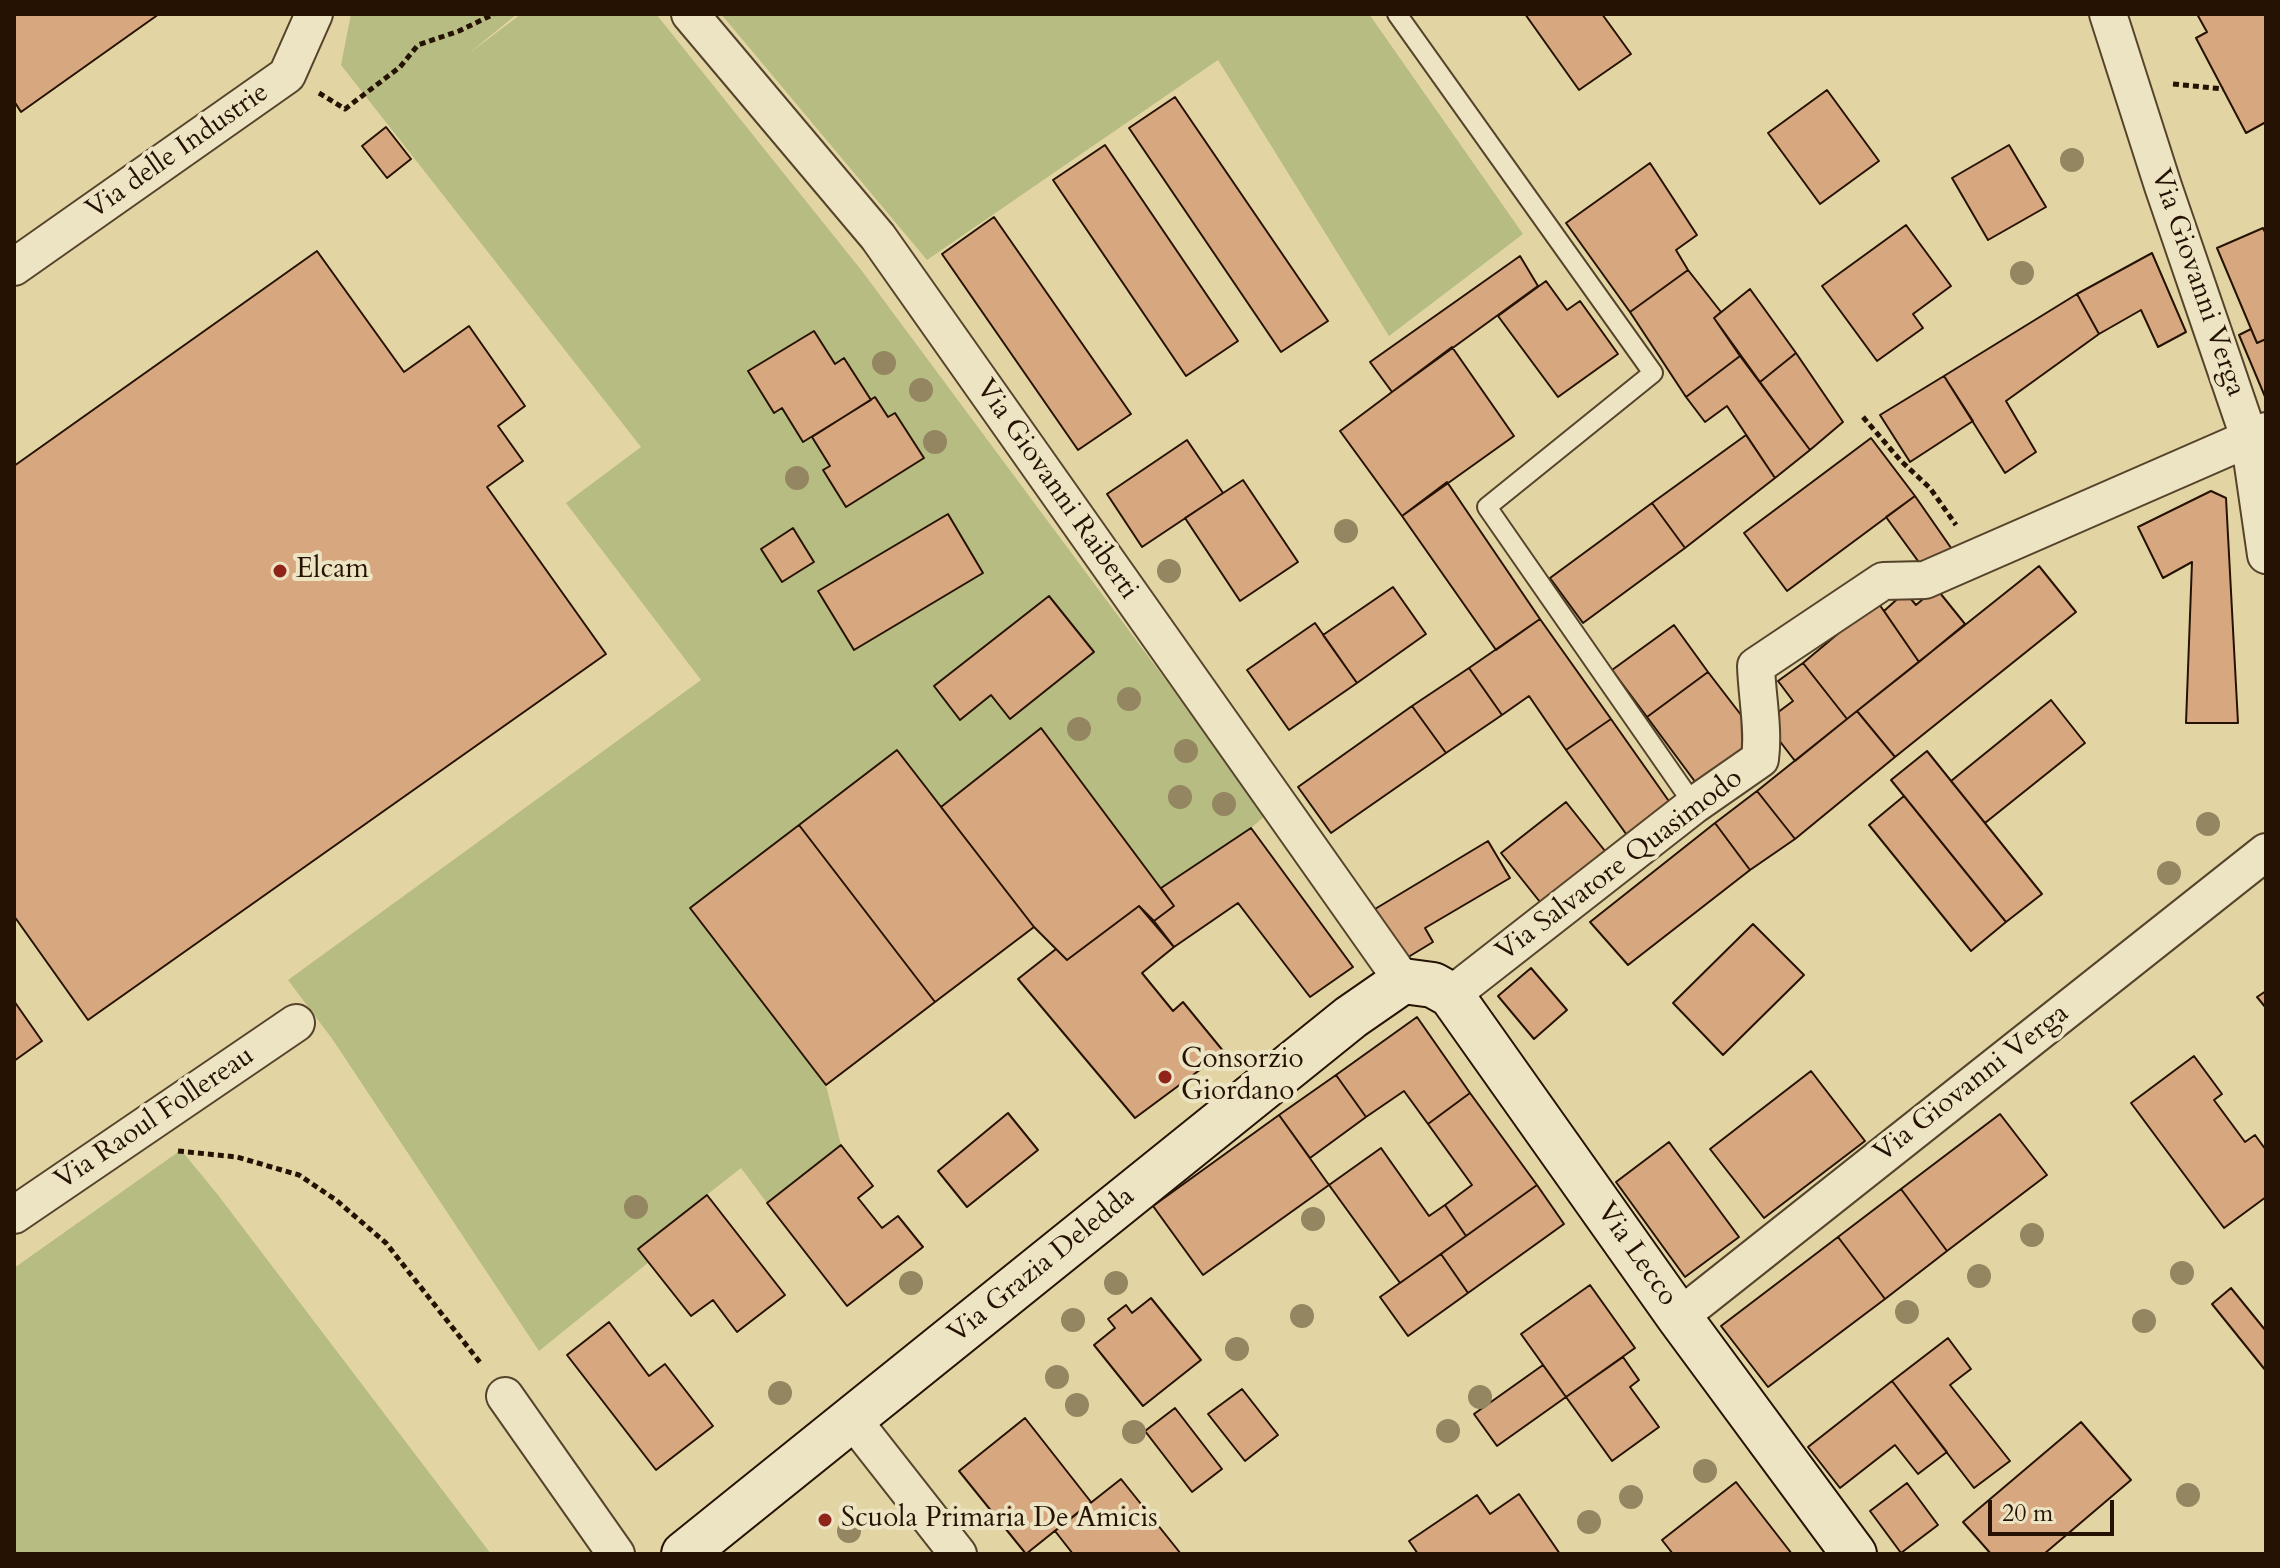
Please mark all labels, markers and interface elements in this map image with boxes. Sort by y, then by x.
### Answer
street label: Via delle Industrie [80,77,276,227]
street label: Via Giovanni Verga [2142,165,2252,401]
street label: Via Giovanni Raiberti [967,374,1145,606]
place label: Elcam [296,554,369,588]
marker: Elcam [271,562,289,580]
street label: Via Salvatore Quasimodo [1490,762,1750,970]
street label: Via Giovanni Verga [1868,997,2076,1171]
street label: Via Raoul Follereau [49,1040,261,1198]
place label: Consorzio Giordano [1181,1044,1304,1110]
marker: Consorzio Giordano [1156,1068,1174,1086]
street label: Via Grazia Deledda [942,1181,1142,1351]
street label: Via Lecco [1588,1197,1684,1313]
scale bar [1992,1484,2118,1534]
text: 20 m [2002,1497,2053,1530]
place label: Scuola Primaria De Amicis [841,1503,1158,1537]
marker: Scuola Primaria De Amicis [816,1511,834,1529]

